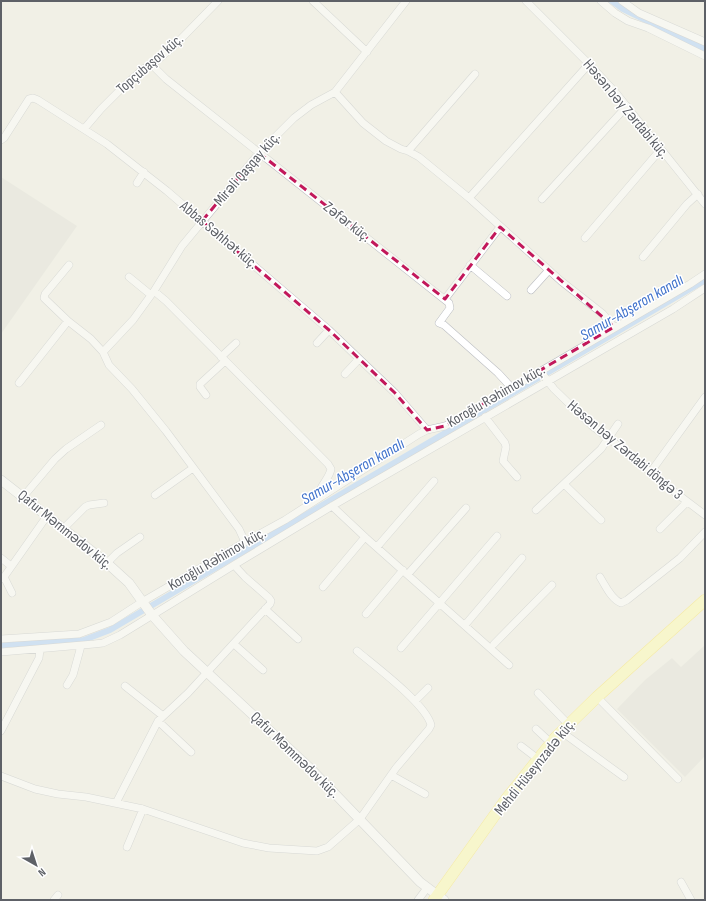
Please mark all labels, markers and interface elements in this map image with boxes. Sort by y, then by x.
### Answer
street label: Topçubaşov küç. [113,30,188,98]
street label: Həsən bəy Zərdabi küç. [579,55,673,163]
street label: Mirəli Qaşqay küç. [210,128,285,210]
street label: Abbas Səhhət küç. [175,196,262,273]
street label: Zəfər küç. [319,198,375,247]
water label: Samur-Abşeron kanalı [577,271,687,345]
street label: Koroğlu Rəhimov küç. [444,360,549,432]
street label: Həsən bəy Zərdabi döngə 3 [563,396,687,504]
water label: Samur-Abşeron kanalı [298,435,408,509]
street label: Qafur Məmmədov küç. [14,486,117,574]
street label: Koroğlu Rəhimov küç. [165,523,270,595]
street label: Qafur Məmmədov küç. [246,708,344,803]
street label: Mehdi Hüseynzadə küç. [490,714,580,819]
north arrow [16,845,56,885]
text: N [36,865,48,879]

